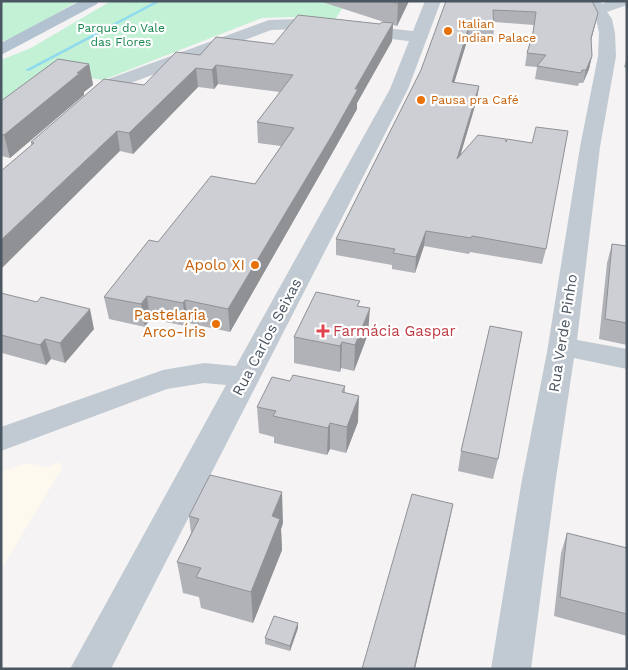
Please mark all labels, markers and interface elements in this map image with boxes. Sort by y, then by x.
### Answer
place label: Italian Indian Palace [458,17,536,45]
park label: Parque do Vale das Flores [77,21,165,49]
marker: Italian Indian Palace [442,25,454,37]
place label: Pausa pra Café [431,93,519,107]
marker: Pausa pra Café [415,94,427,106]
place label: Apolo XI [185,256,245,274]
marker: Apolo XI [249,259,261,271]
street label: Rua Verde Pinho [545,273,581,393]
street label: Rua Carlos Seixas [228,275,306,399]
place label: Pastelaria Arco-Íris [134,306,207,341]
marker: Pastelaria Arco-Íris [210,318,222,330]
place label: Farmácia Gaspar [333,322,456,340]
marker: Farmácia Gaspar [317,325,329,337]

